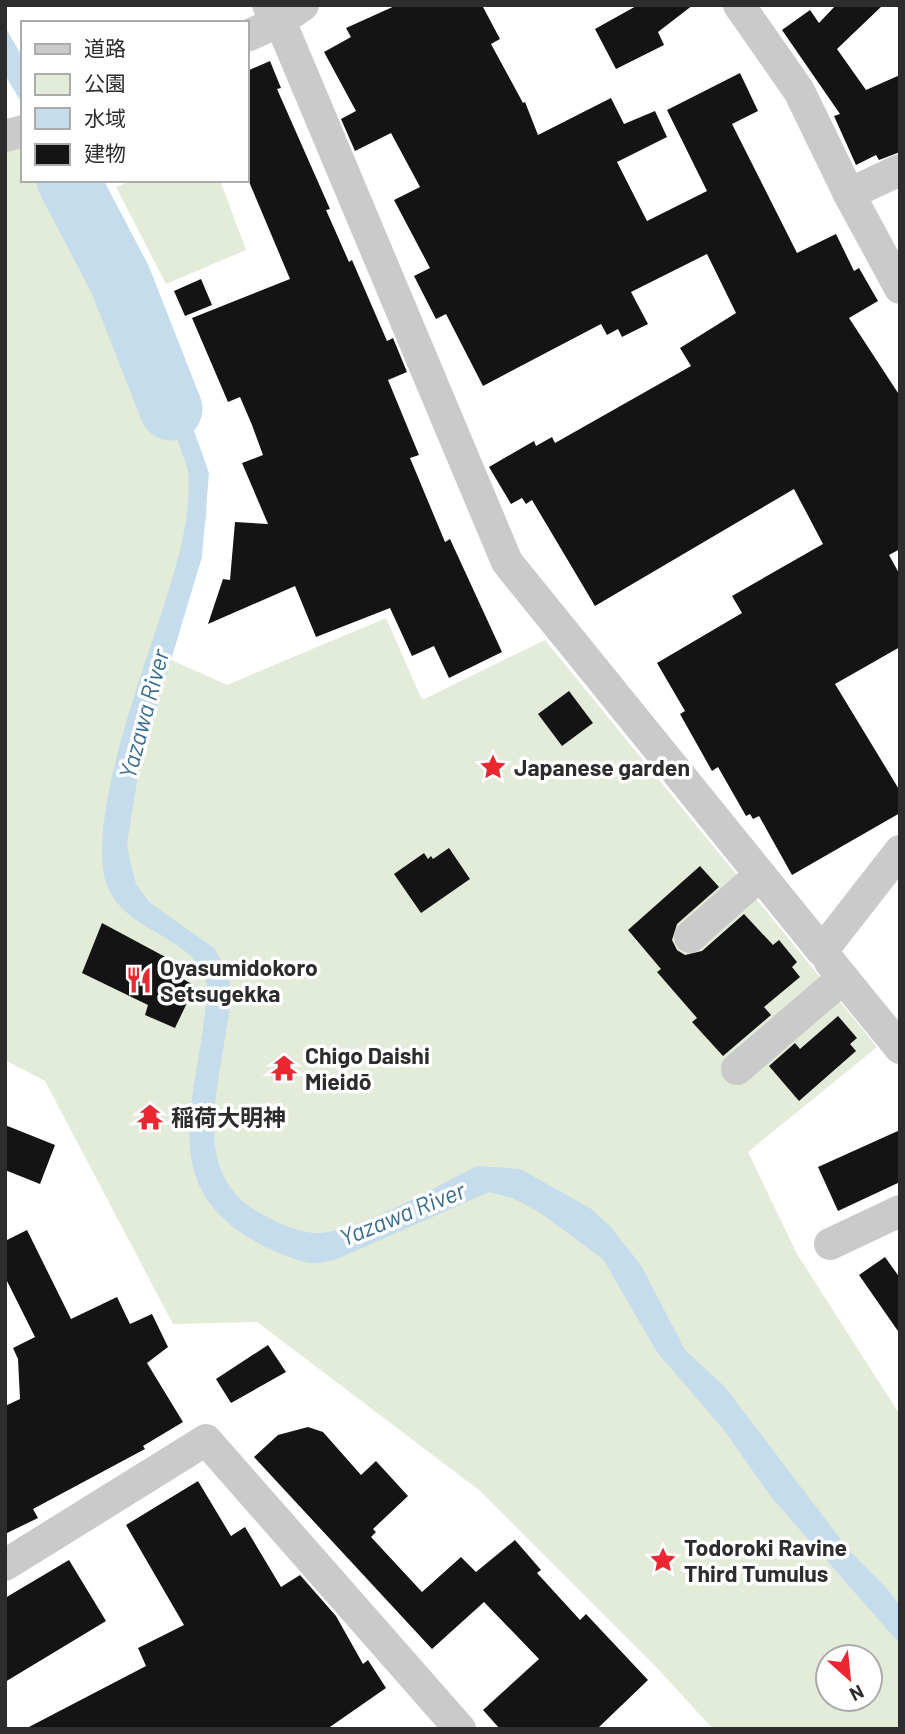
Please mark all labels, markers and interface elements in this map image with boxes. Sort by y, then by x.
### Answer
legend [21,21,248,182]
text: 道路 [84,35,126,60]
text: 公園 [84,70,126,95]
text: 水域 [84,105,126,130]
text: 建物 [84,140,126,165]
water label: Yazawa River [112,645,175,782]
place icon: Japanese garden [478,752,508,782]
place label: Japanese garden [514,753,690,781]
place label: Oyasumidokoro Setsugekka [160,953,318,1007]
restaurant icon: Oyasumidokoro Setsugekka [124,965,154,995]
place label: Chigo Daishi Mieidō [305,1041,430,1095]
temple icon: Chigo Daishi Mieidō [269,1053,299,1083]
temple icon: 稲荷大明神 [135,1102,165,1132]
place label: 稲荷大明神 [171,1103,286,1131]
water label: Yazawa River [335,1174,470,1251]
place label: Todoroki Ravine Third Tumulus [684,1533,847,1587]
place icon: Todoroki Ravine Third Tumulus [648,1545,678,1575]
north arrow [814,1643,884,1713]
text: N [846,1680,868,1707]

